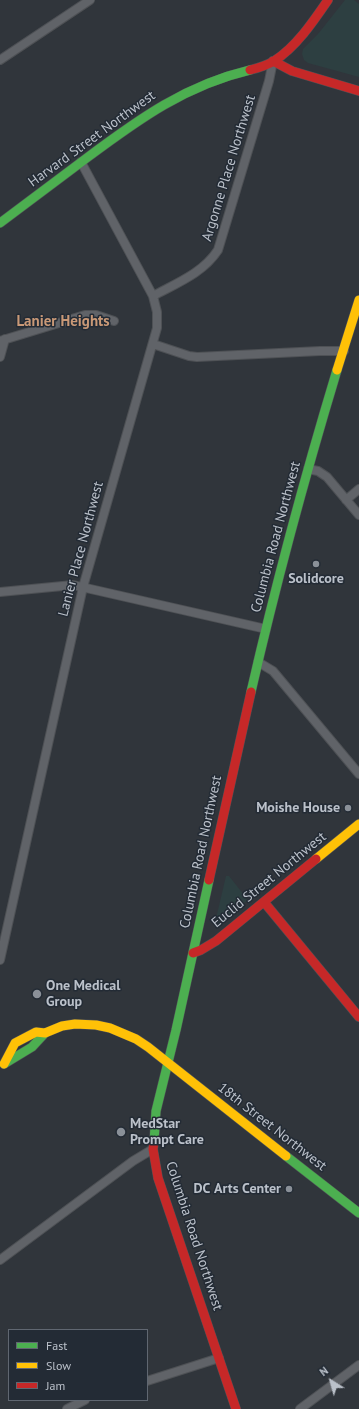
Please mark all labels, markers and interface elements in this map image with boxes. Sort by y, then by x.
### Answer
street label: Harvard Street Northwest [25,87,159,191]
street label: Argonne Place Northwest [199,93,259,243]
district label: Lanier Heights [16,313,110,331]
street label: Columbia Road Northwest [248,460,304,614]
street label: Lanier Place Northwest [55,480,107,618]
marker: Solidcore [311,559,321,569]
place label: Solidcore [288,571,344,587]
street label: Columbia Road Northwest [177,774,225,930]
place label: Moishe House [256,800,340,816]
marker: Moishe House [343,803,353,813]
street label: Euclid Street Northwest [208,829,330,931]
place label: One Medical Group [46,978,120,1010]
marker: One Medical Group [31,988,43,1000]
street label: 18th Street Northwest [214,1079,330,1175]
place label: MedStar Prompt Care [130,1116,204,1148]
marker: MedStar Prompt Care [115,1126,127,1138]
street label: Columbia Road Northwest [162,1159,226,1313]
place label: DC Arts Center [194,1181,281,1197]
marker: DC Arts Center [284,1184,294,1194]
legend [8,1329,148,1401]
text: Fast [46,1338,67,1353]
text: Slow [46,1358,71,1373]
north arrow [311,1361,351,1401]
text: N [317,1364,331,1379]
text: Jam [46,1378,65,1393]

